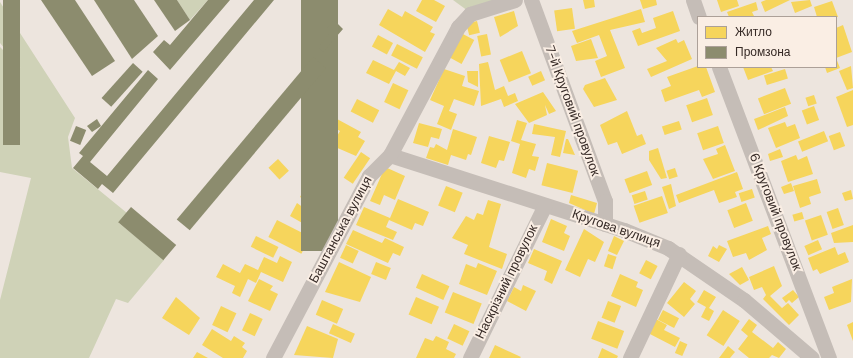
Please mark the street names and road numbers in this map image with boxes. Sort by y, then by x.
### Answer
street label: 7-й Круговий провулок [541,44,603,178]
street label: 6 Круговий провулок [745,151,805,273]
street label: Баштанська вулиця [306,174,376,286]
street label: Кругова вулиця [570,207,662,251]
street label: Наскрізний провулок [473,222,541,342]

